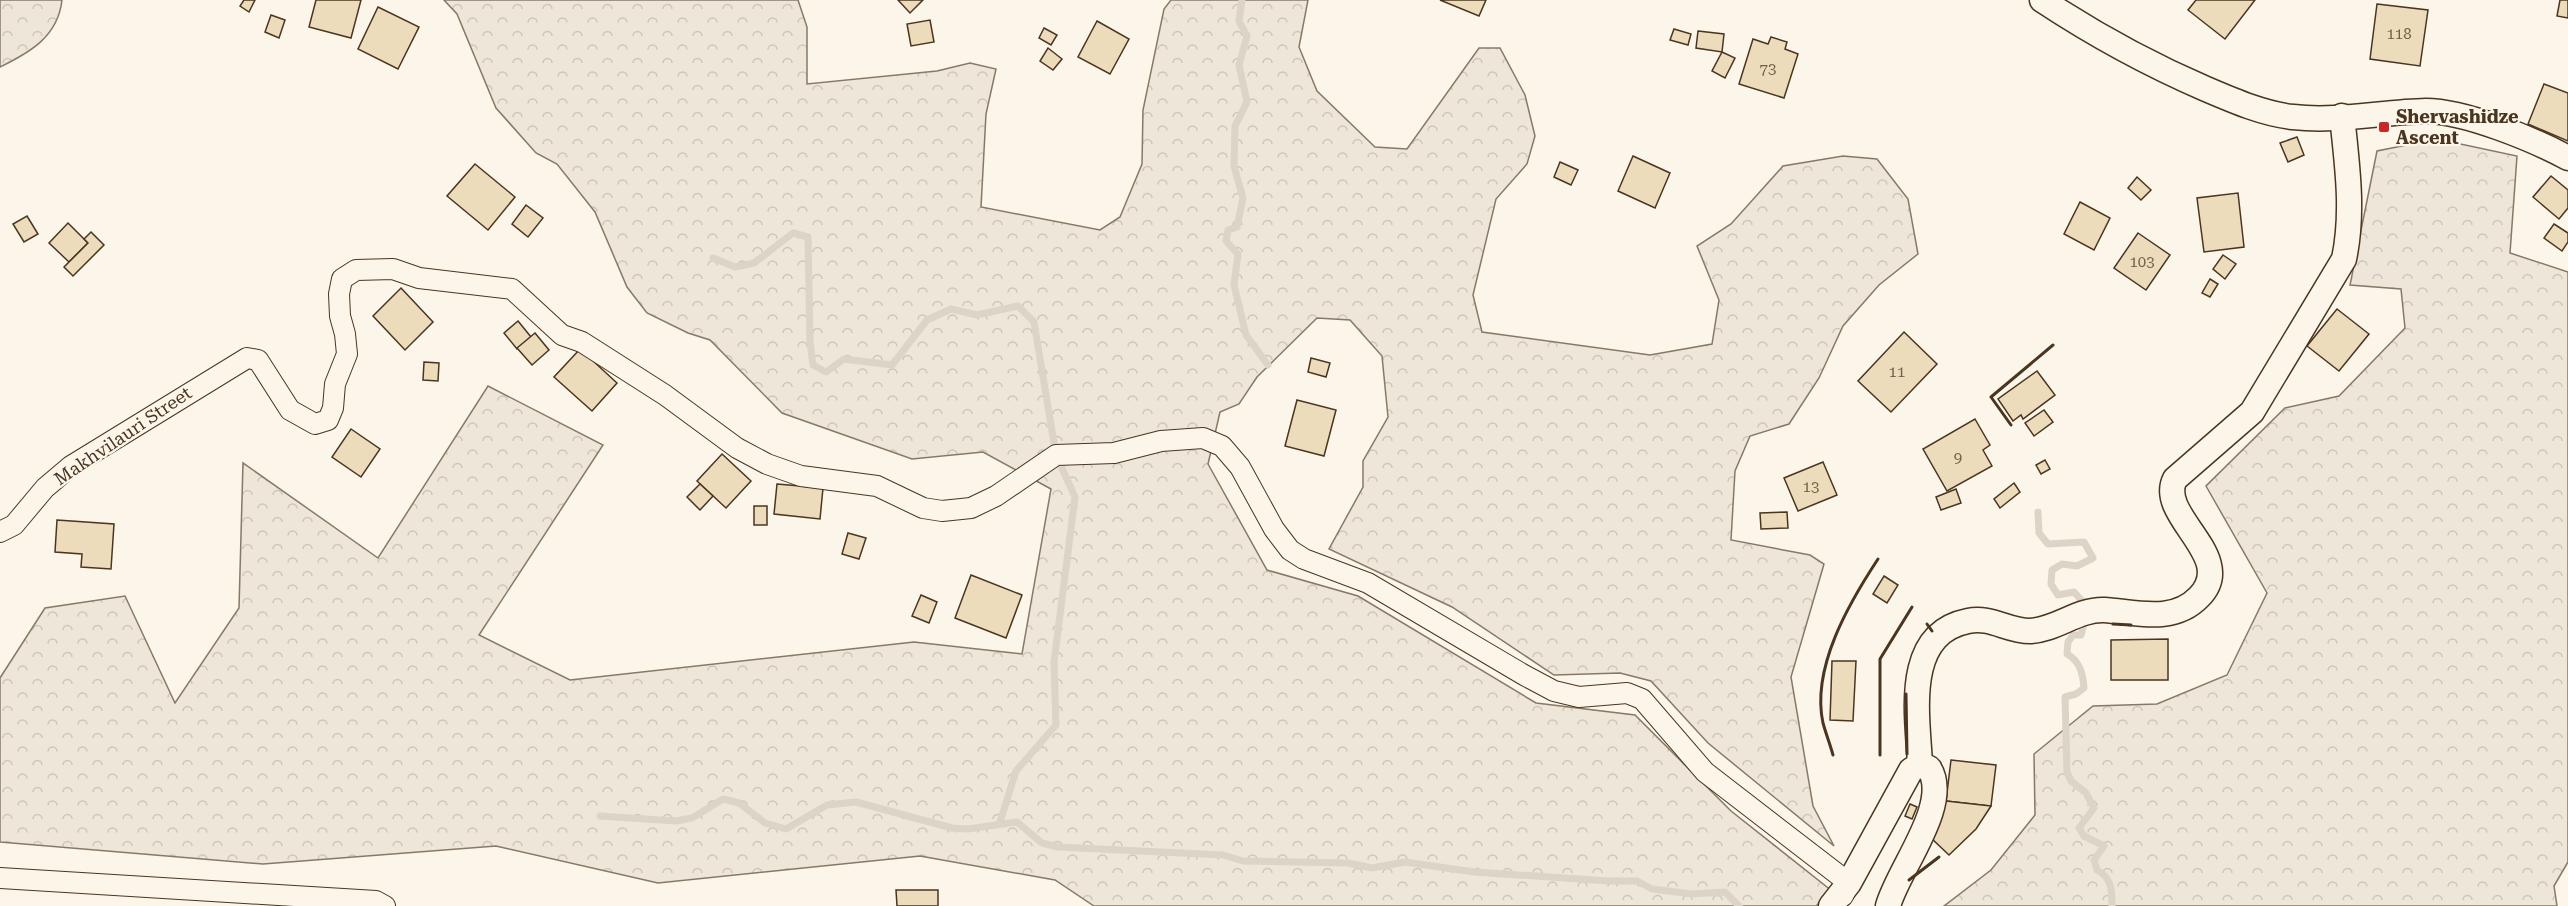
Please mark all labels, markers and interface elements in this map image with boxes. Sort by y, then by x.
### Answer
house number: 118 [2386,25,2412,43]
house number: 73 [1760,60,1776,78]
place label: Shervashidze Ascent [2396,106,2519,148]
marker: Shervashidze Ascent [2377,120,2391,134]
house number: 103 [2129,253,2155,271]
house number: 11 [1889,363,1905,381]
street label: Makhvilauri Street [50,382,196,489]
house number: 9 [1954,449,1962,467]
house number: 13 [1803,478,1819,496]

